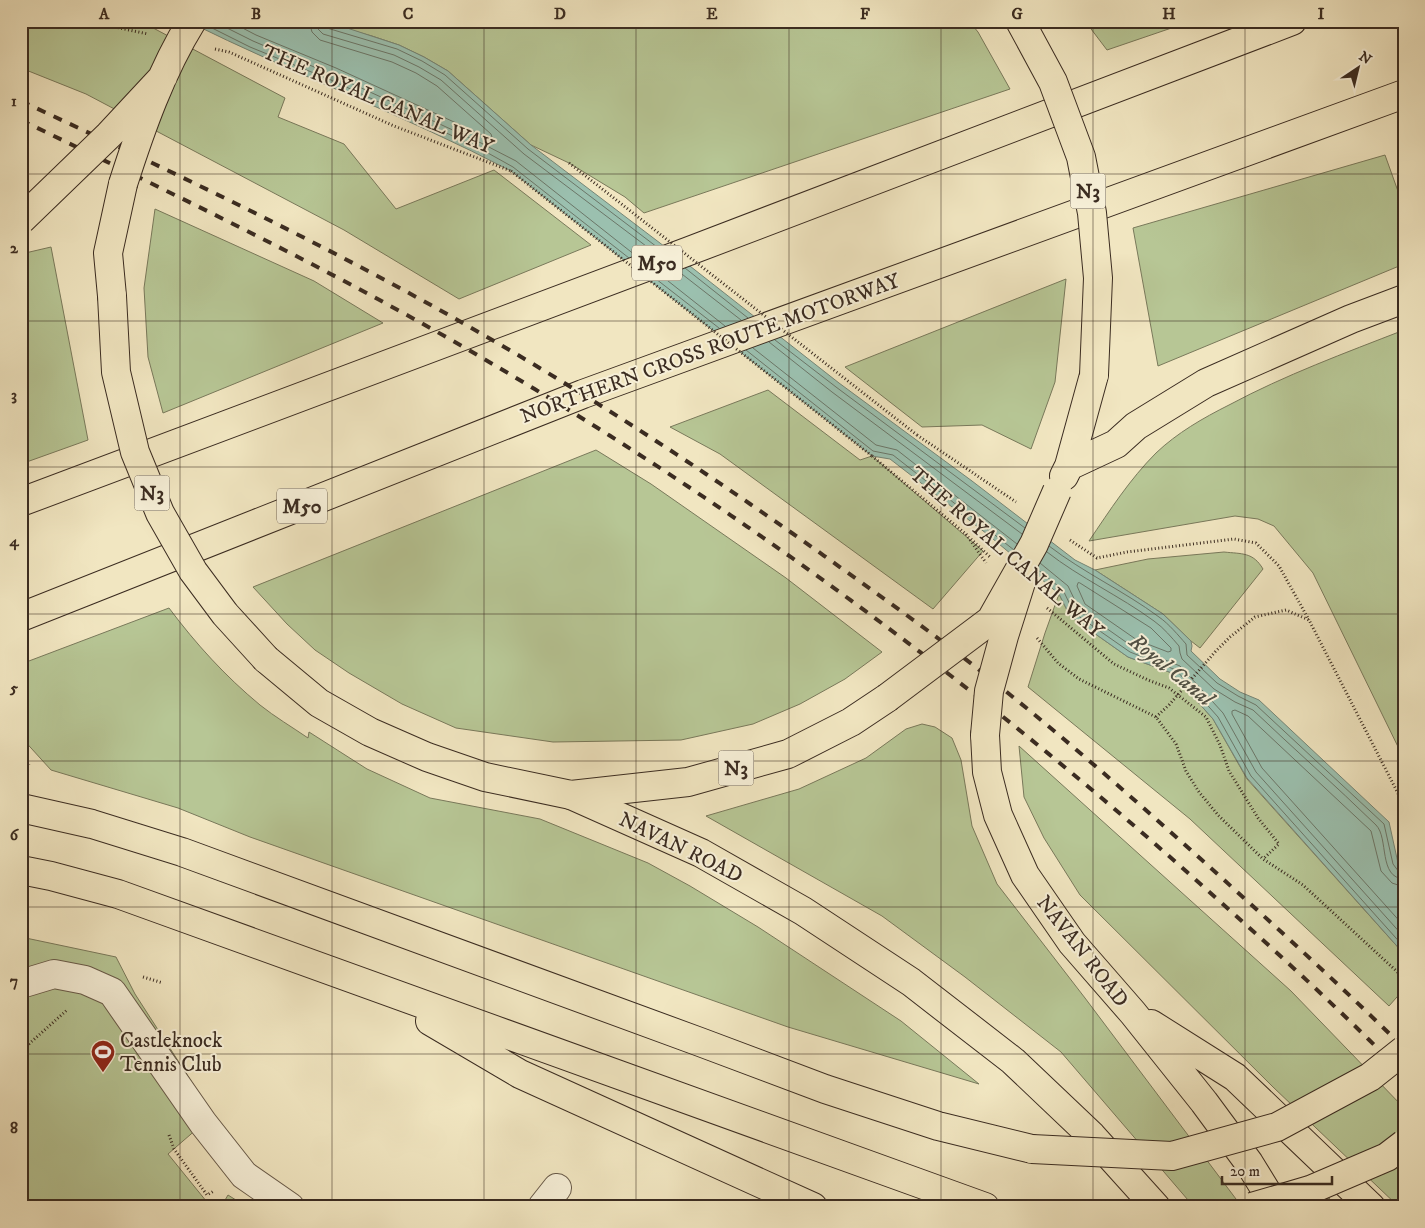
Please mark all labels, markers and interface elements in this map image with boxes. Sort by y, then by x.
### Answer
text: A [98,4,110,24]
text: B [251,4,261,24]
text: C [403,4,413,24]
text: D [554,4,566,24]
text: E [706,4,718,24]
text: F [860,4,870,24]
text: G [1011,4,1023,24]
text: H [1162,4,1176,24]
text: I [1318,4,1325,24]
street label: THE ROYAL CANAL WAY [258,39,498,161]
north arrow [1332,42,1382,92]
text: N [1355,47,1375,69]
text: 1 [11,91,17,111]
road number: N3 [1070,174,1106,208]
text: 2 [10,238,19,258]
road number: M50 [632,246,682,280]
street label: NORTHERN CROSS ROUTE MOTORWAY [517,268,904,430]
text: 3 [11,385,17,405]
street label: THE ROYAL CANAL WAY [904,461,1109,645]
road number: N3 [134,476,170,510]
road number: M50 [277,488,327,524]
text: 4 [8,531,19,551]
water label: Royal Canal [1123,627,1220,714]
text: 5 [9,678,18,698]
road number: N3 [718,750,754,786]
street label: NAVAN ROAD [614,807,747,889]
text: 6 [10,825,20,845]
street label: NAVAN ROAD [1031,891,1134,1013]
text: 7 [10,971,18,991]
place label: Castleknock Tennis Club [120,1028,223,1078]
sports icon: Castleknock Tennis Club [90,1039,116,1073]
text: 8 [10,1118,18,1138]
scale bar [1222,1153,1332,1185]
text: 20 m [1230,1162,1260,1181]

